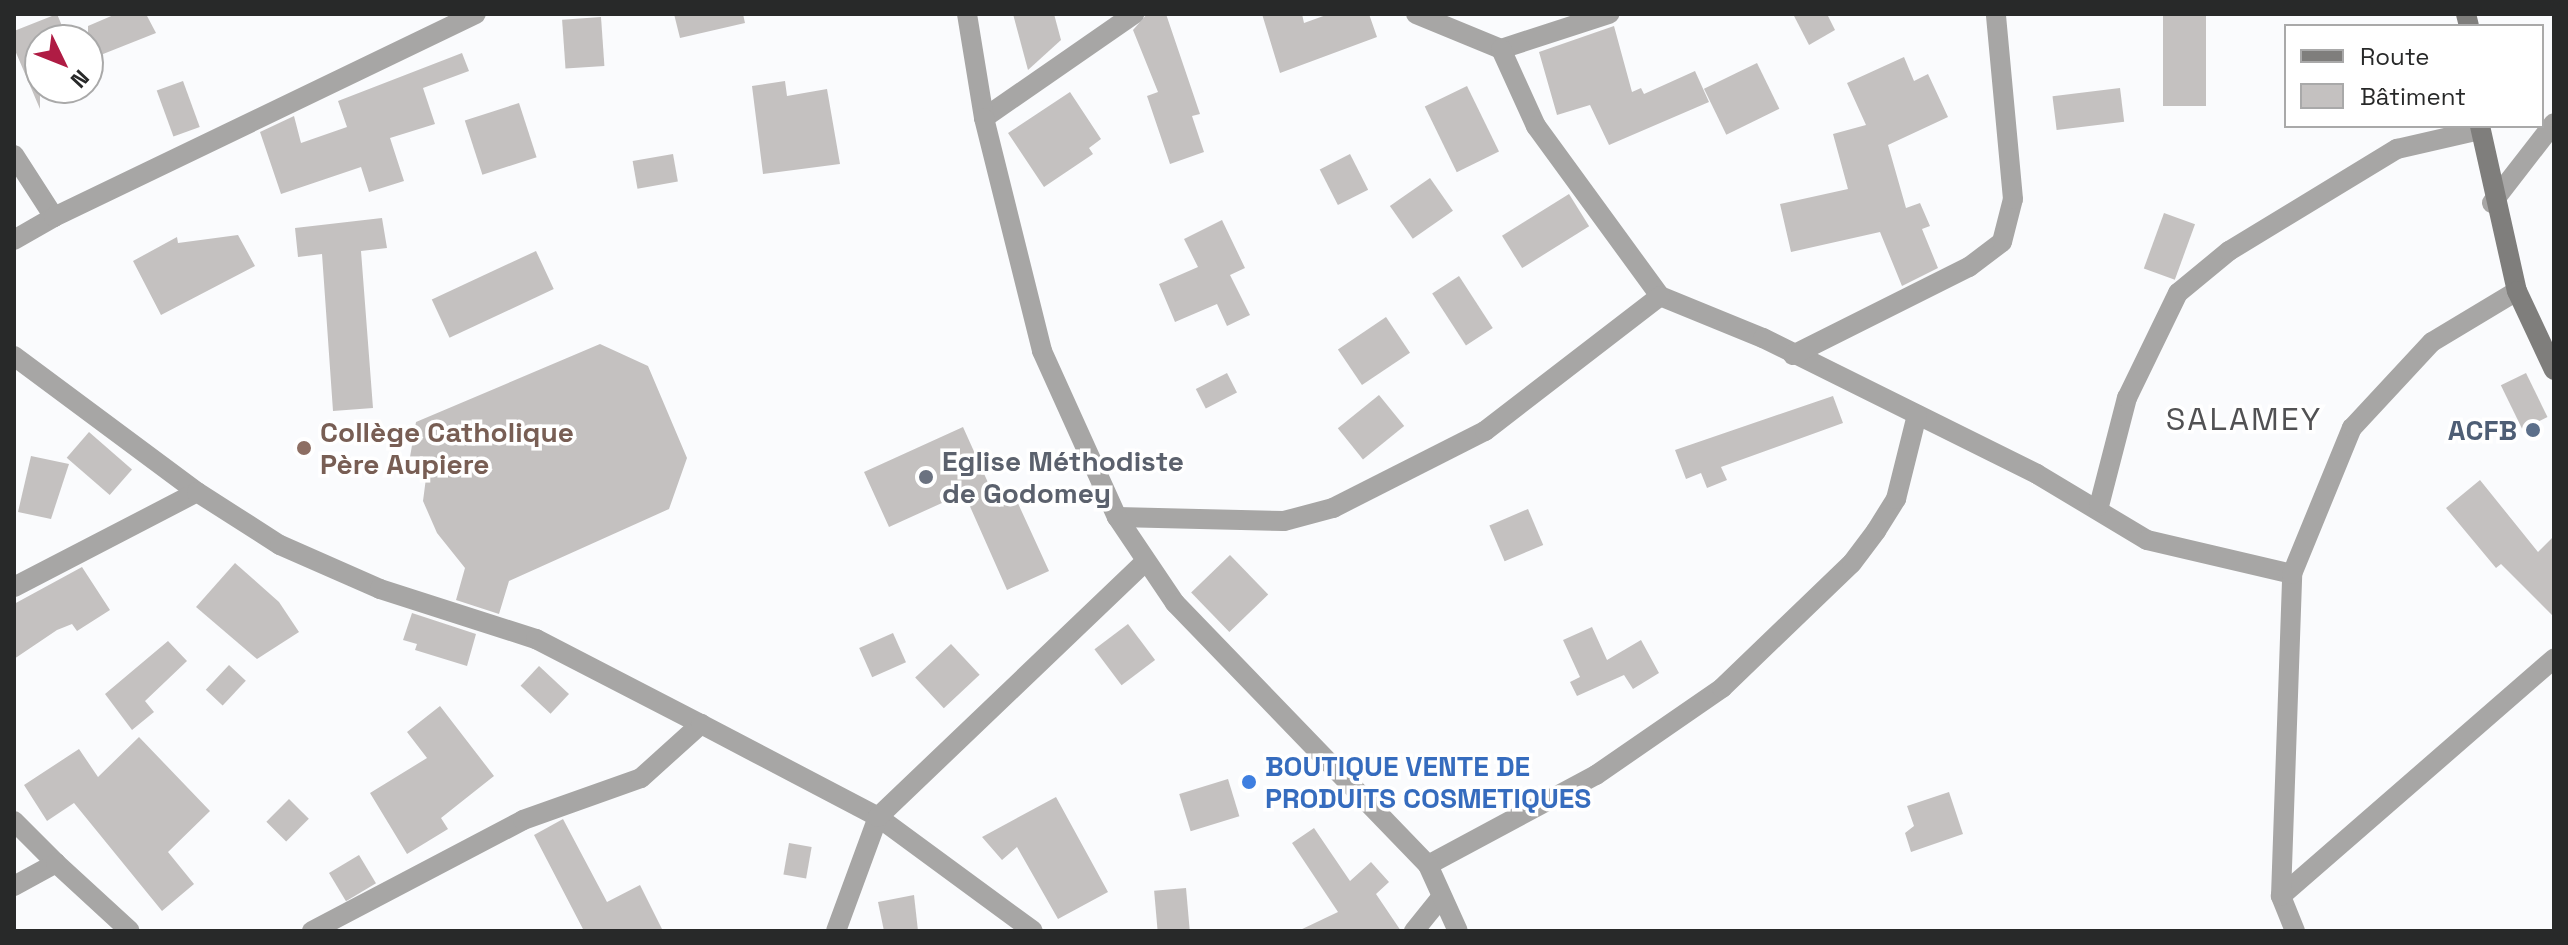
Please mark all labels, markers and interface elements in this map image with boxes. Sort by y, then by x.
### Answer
north arrow [24,24,104,104]
legend [2284,24,2544,128]
text: Route [2360,41,2429,72]
text: N [65,64,95,94]
text: Bâtiment [2360,81,2466,112]
district label: SALAMEY [2166,400,2322,438]
place label: ACFB [2448,413,2517,447]
place label: Collège Catholique Père Aupiere [320,415,574,481]
marker: ACFB [2524,421,2542,439]
marker: Collège Catholique Père Aupiere [295,439,313,457]
place label: Eglise Méthodiste de Godomey [942,444,1184,510]
marker: Eglise Méthodiste de Godomey [917,468,935,486]
place label: BOUTIQUE VENTE DE PRODUITS COSMETIQUES [1265,749,1591,815]
marker: BOUTIQUE VENTE DE PRODUITS COSMETIQUES [1240,773,1258,791]

